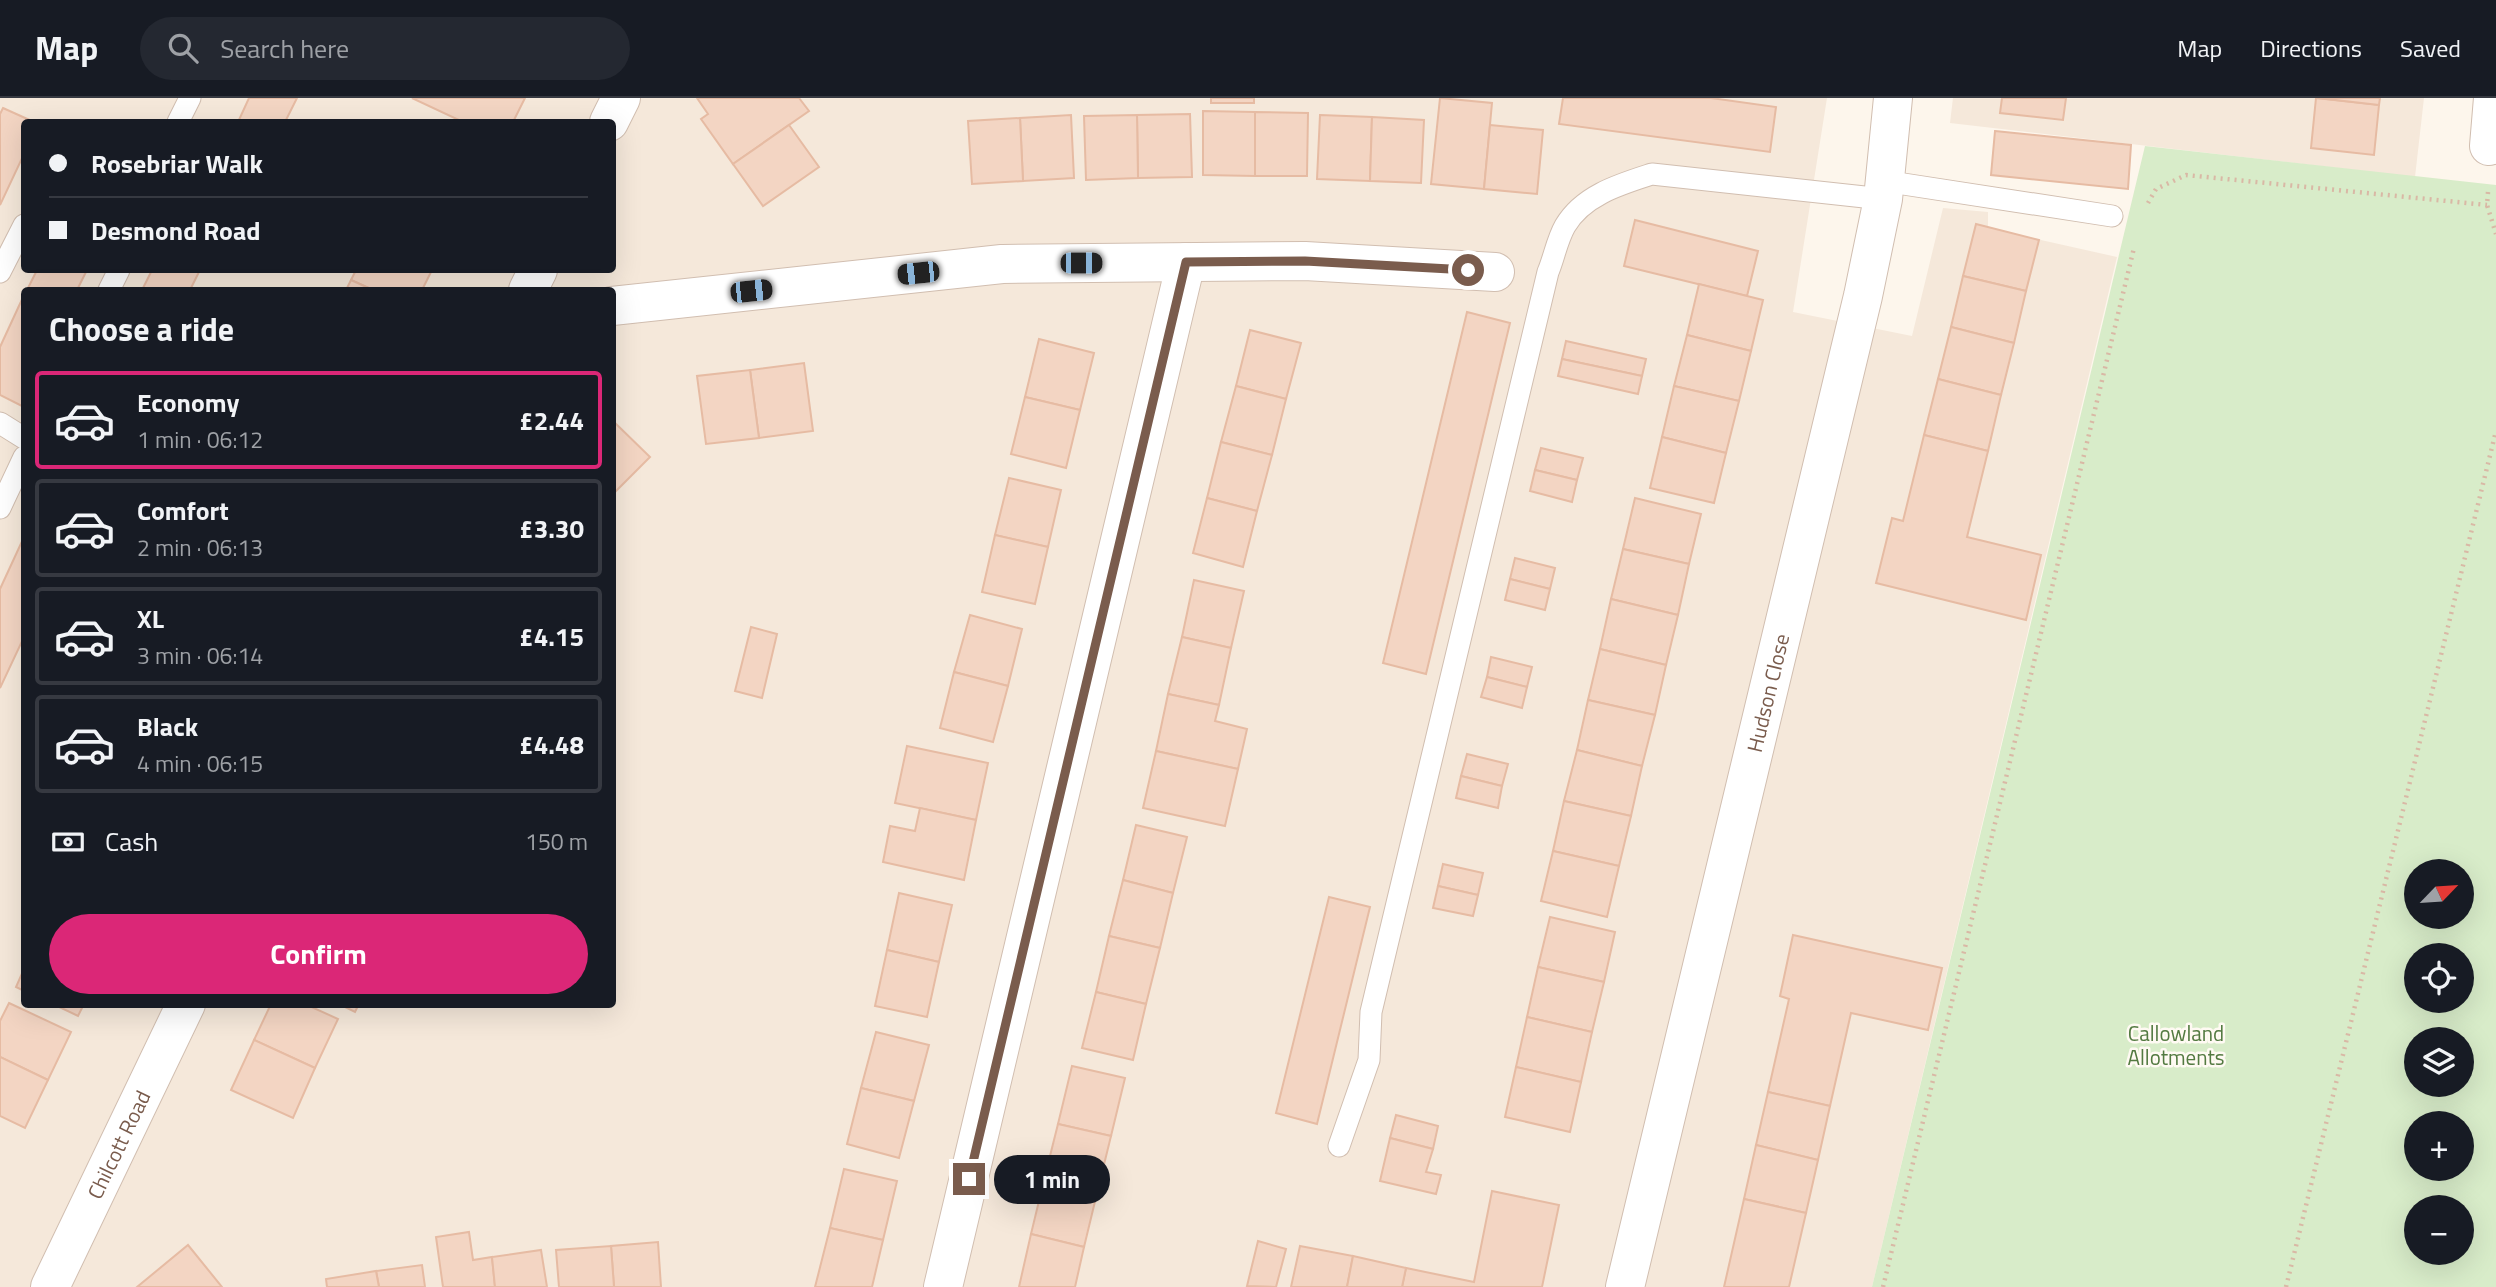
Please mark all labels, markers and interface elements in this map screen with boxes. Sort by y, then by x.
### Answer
search box [140,17,630,80]
text: Map [35,23,98,73]
icon: search [164,29,202,67]
text: Search here [220,29,349,68]
text: Map [2177,30,2222,66]
text: Directions [2260,30,2362,66]
text: Saved [2400,30,2461,66]
text: Rosebriar Walk [91,144,263,183]
text: Desmond Road [91,211,260,250]
car [1061,253,1103,274]
route start [1452,254,1484,286]
car [897,260,940,286]
car [730,278,773,304]
text: Choose a ride [49,305,234,353]
text: Economy [137,383,239,422]
icon: car [53,389,116,452]
text: £2.44 [519,401,584,440]
text: 1 min · 06:12 [137,422,263,457]
text: Comfort [137,491,229,530]
icon: car [53,497,116,560]
text: £3.30 [519,509,584,548]
text: 2 min · 06:13 [137,530,263,565]
text: XL [137,599,164,638]
icon: car [53,605,116,668]
text: £4.15 [519,617,584,656]
street label: Hudson Close [1738,630,1797,755]
text: 3 min · 06:14 [137,638,263,673]
text: Black [137,707,198,746]
icon: car [53,713,116,776]
text: £4.48 [519,725,584,764]
text: 4 min · 06:15 [137,746,263,781]
text: Cash [105,822,158,861]
icon: cash [49,823,87,861]
text: 150 m [525,824,588,859]
north arrow [2404,859,2474,929]
map controls [2404,859,2474,1265]
button: Confirm [49,914,588,994]
button: locate [2404,943,2474,1013]
park label: Callowland Allotments [2127,1017,2225,1073]
button: layers [2404,1027,2474,1097]
street label: Chilcott Road [79,1085,158,1204]
button: + [2404,1111,2474,1181]
callout: 1 min [993,1154,1109,1204]
text: 1 min [1024,1162,1080,1197]
route end [953,1163,985,1195]
button: − [2404,1195,2474,1265]

